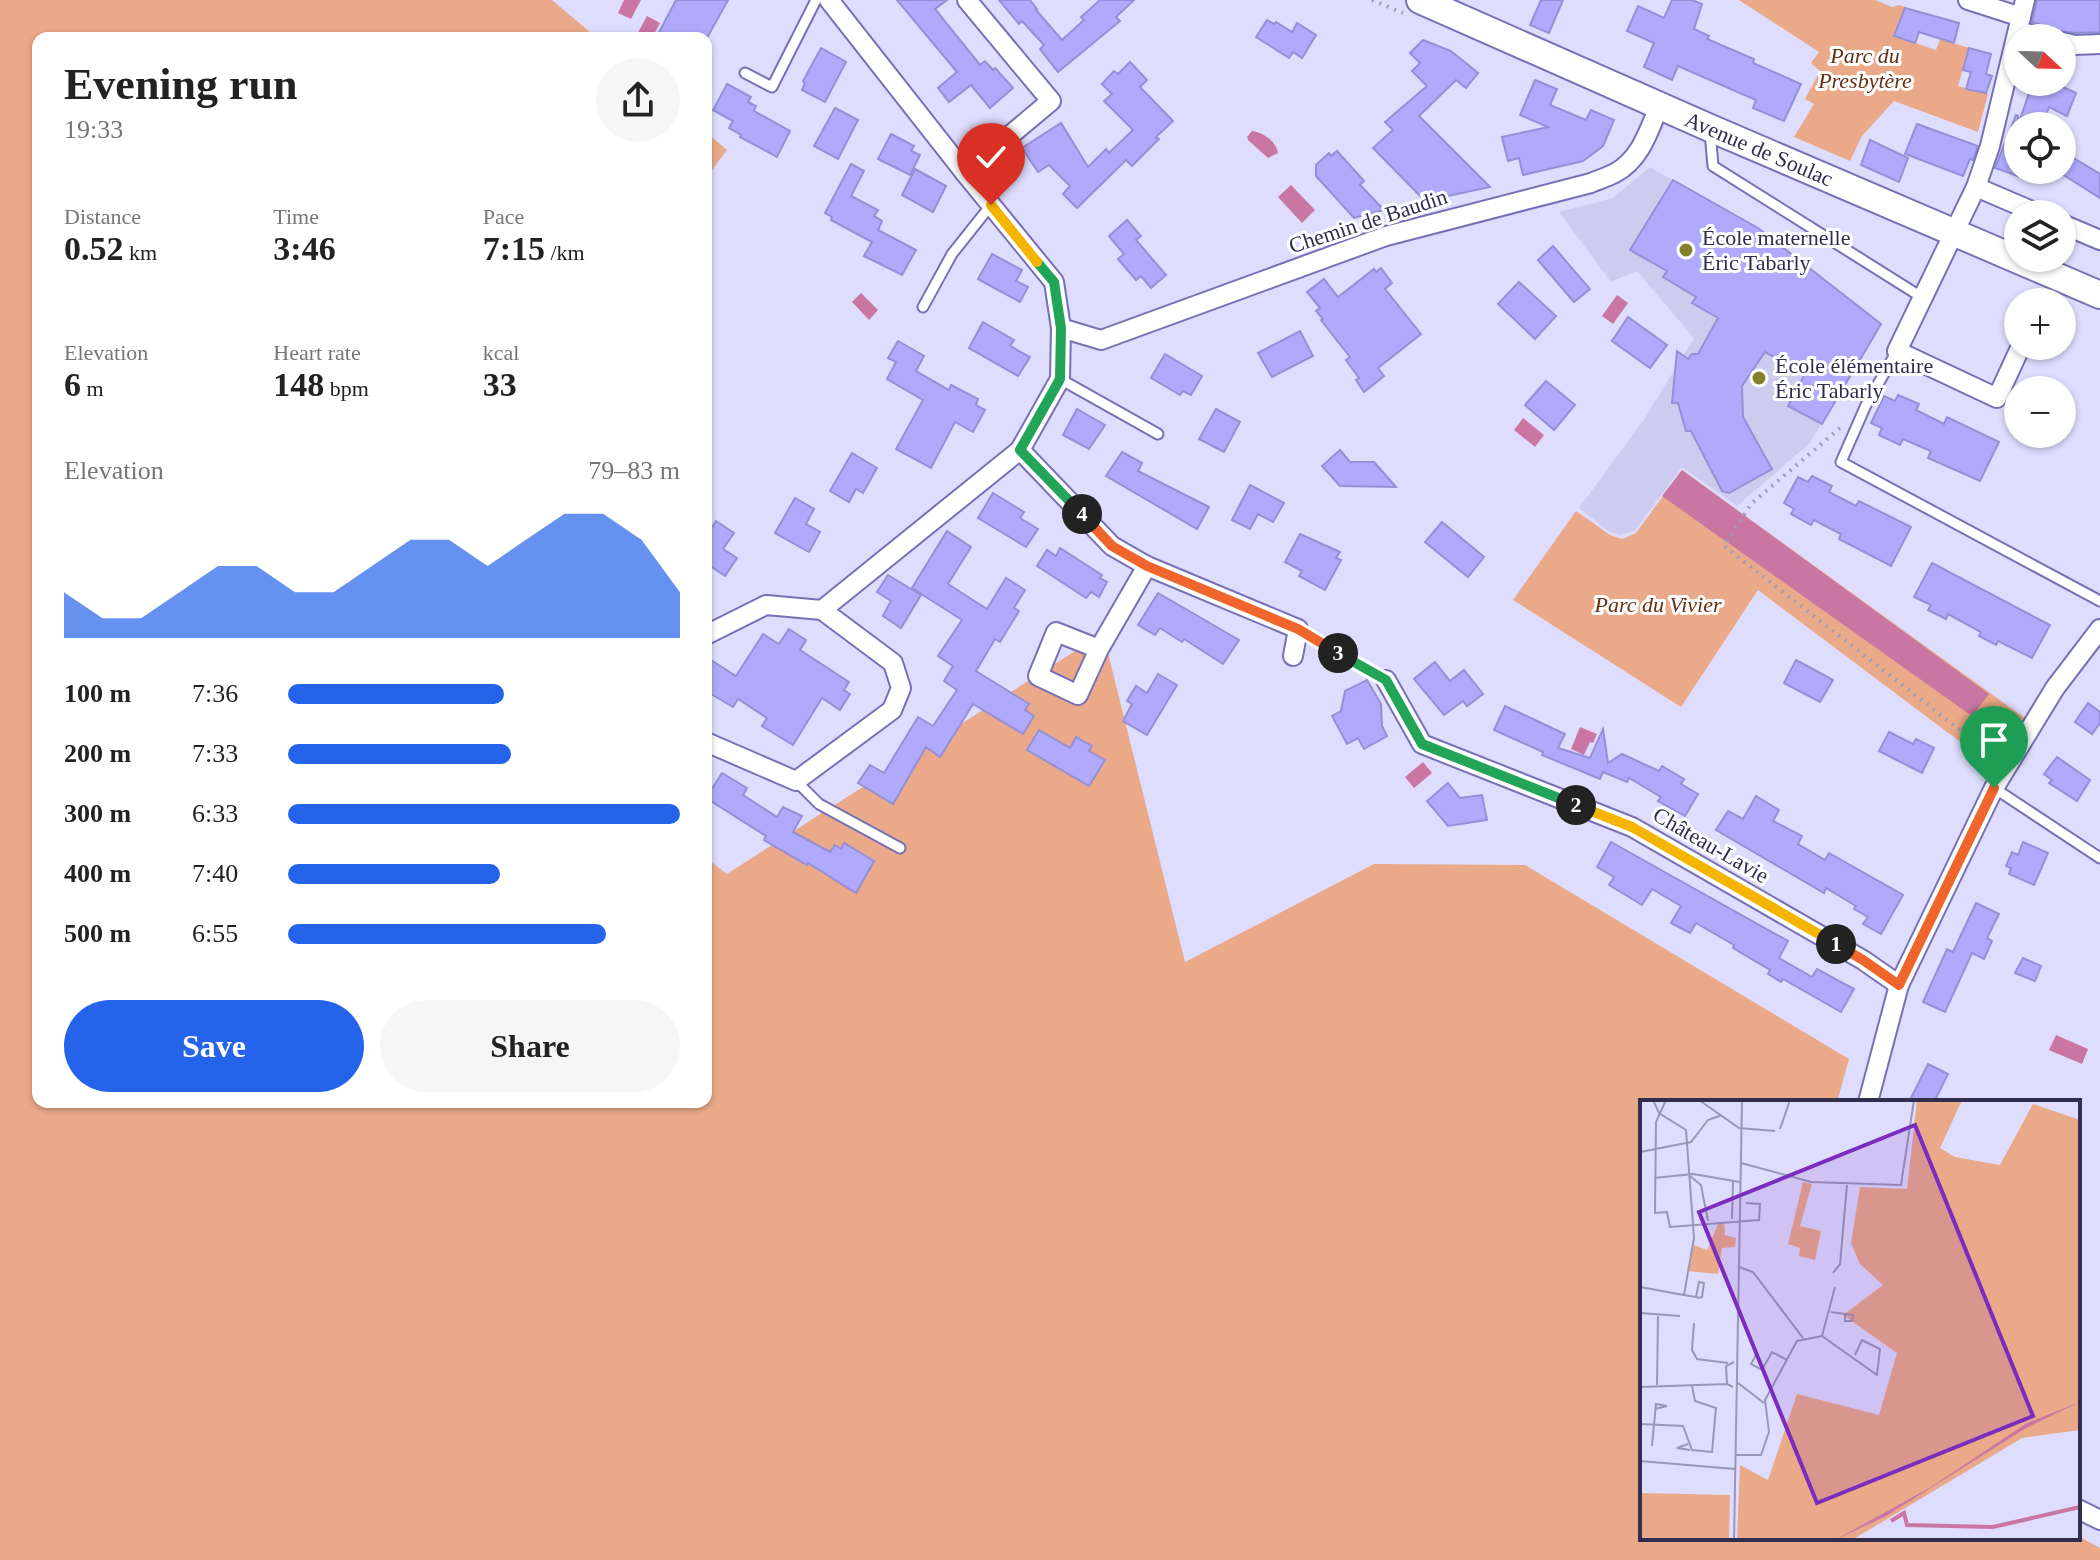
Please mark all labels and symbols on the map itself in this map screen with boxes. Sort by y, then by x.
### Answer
north arrow [2004,24,2076,96]
park label: Parc du Presbytère [1817,43,1912,93]
street label: Avenue de Soulac [1681,107,1837,192]
pin [957,123,1025,205]
street label: Chemin de Baudin [1286,184,1450,258]
place label: École maternelle Éric Tabarly [1702,225,1850,275]
marker: École maternelle Éric Tabarly [1677,241,1695,259]
place label: École élémentaire Éric Tabarly [1775,353,1933,403]
marker: École élémentaire Éric Tabarly [1750,369,1768,387]
pin: 4 [1062,494,1102,534]
park label: Parc du Vivier [1593,592,1722,617]
pin: 3 [1318,633,1358,673]
pin [1960,706,2028,788]
pin: 2 [1556,785,1596,825]
street label: Château-Lavie [1649,802,1773,888]
pin: 1 [1816,924,1856,964]
inset map [1640,1100,2080,1540]

